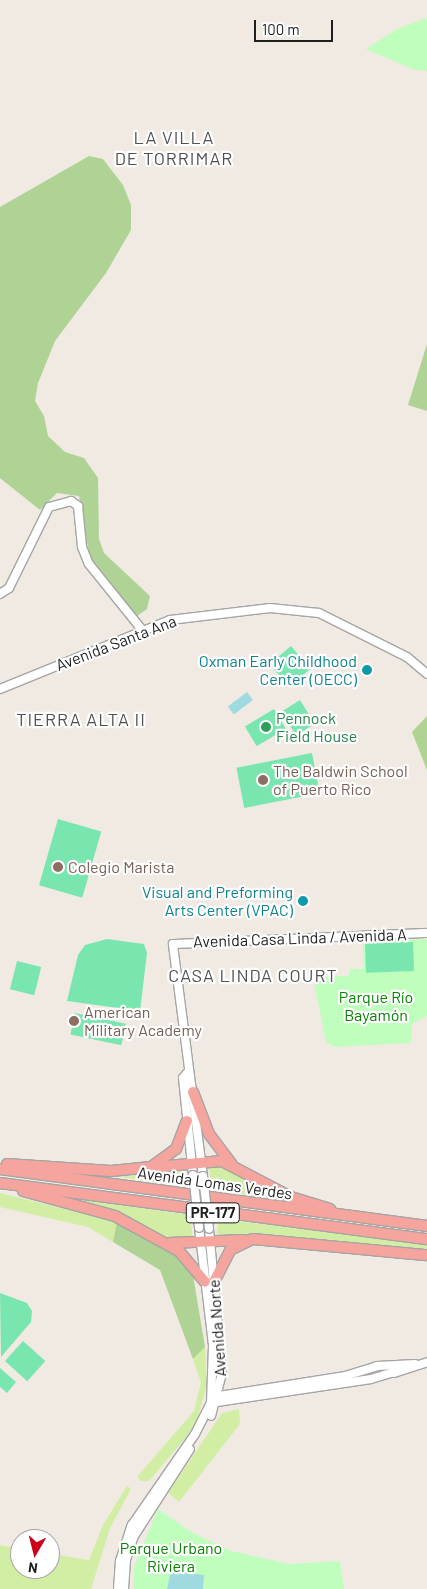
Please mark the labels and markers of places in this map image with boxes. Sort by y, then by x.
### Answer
place label: Oxman Early Childhood Center (OECC) [199,651,357,689]
marker: Oxman Early Childhood Center (OECC) [361,664,373,676]
place label: Pennock Field House [276,708,357,746]
marker: Pennock Field House [260,721,272,733]
place label: The Baldwin School of Puerto Rico [273,761,408,799]
marker: The Baldwin School of Puerto Rico [257,774,269,786]
place label: Colegio Marista [68,857,174,877]
marker: Colegio Marista [52,861,64,873]
place label: Visual and Preforming Arts Center (VPAC) [142,882,293,920]
marker: Visual and Preforming Arts Center (VPAC) [297,895,309,907]
place label: American Military Academy [84,1002,202,1040]
marker: American Military Academy [68,1015,80,1027]

